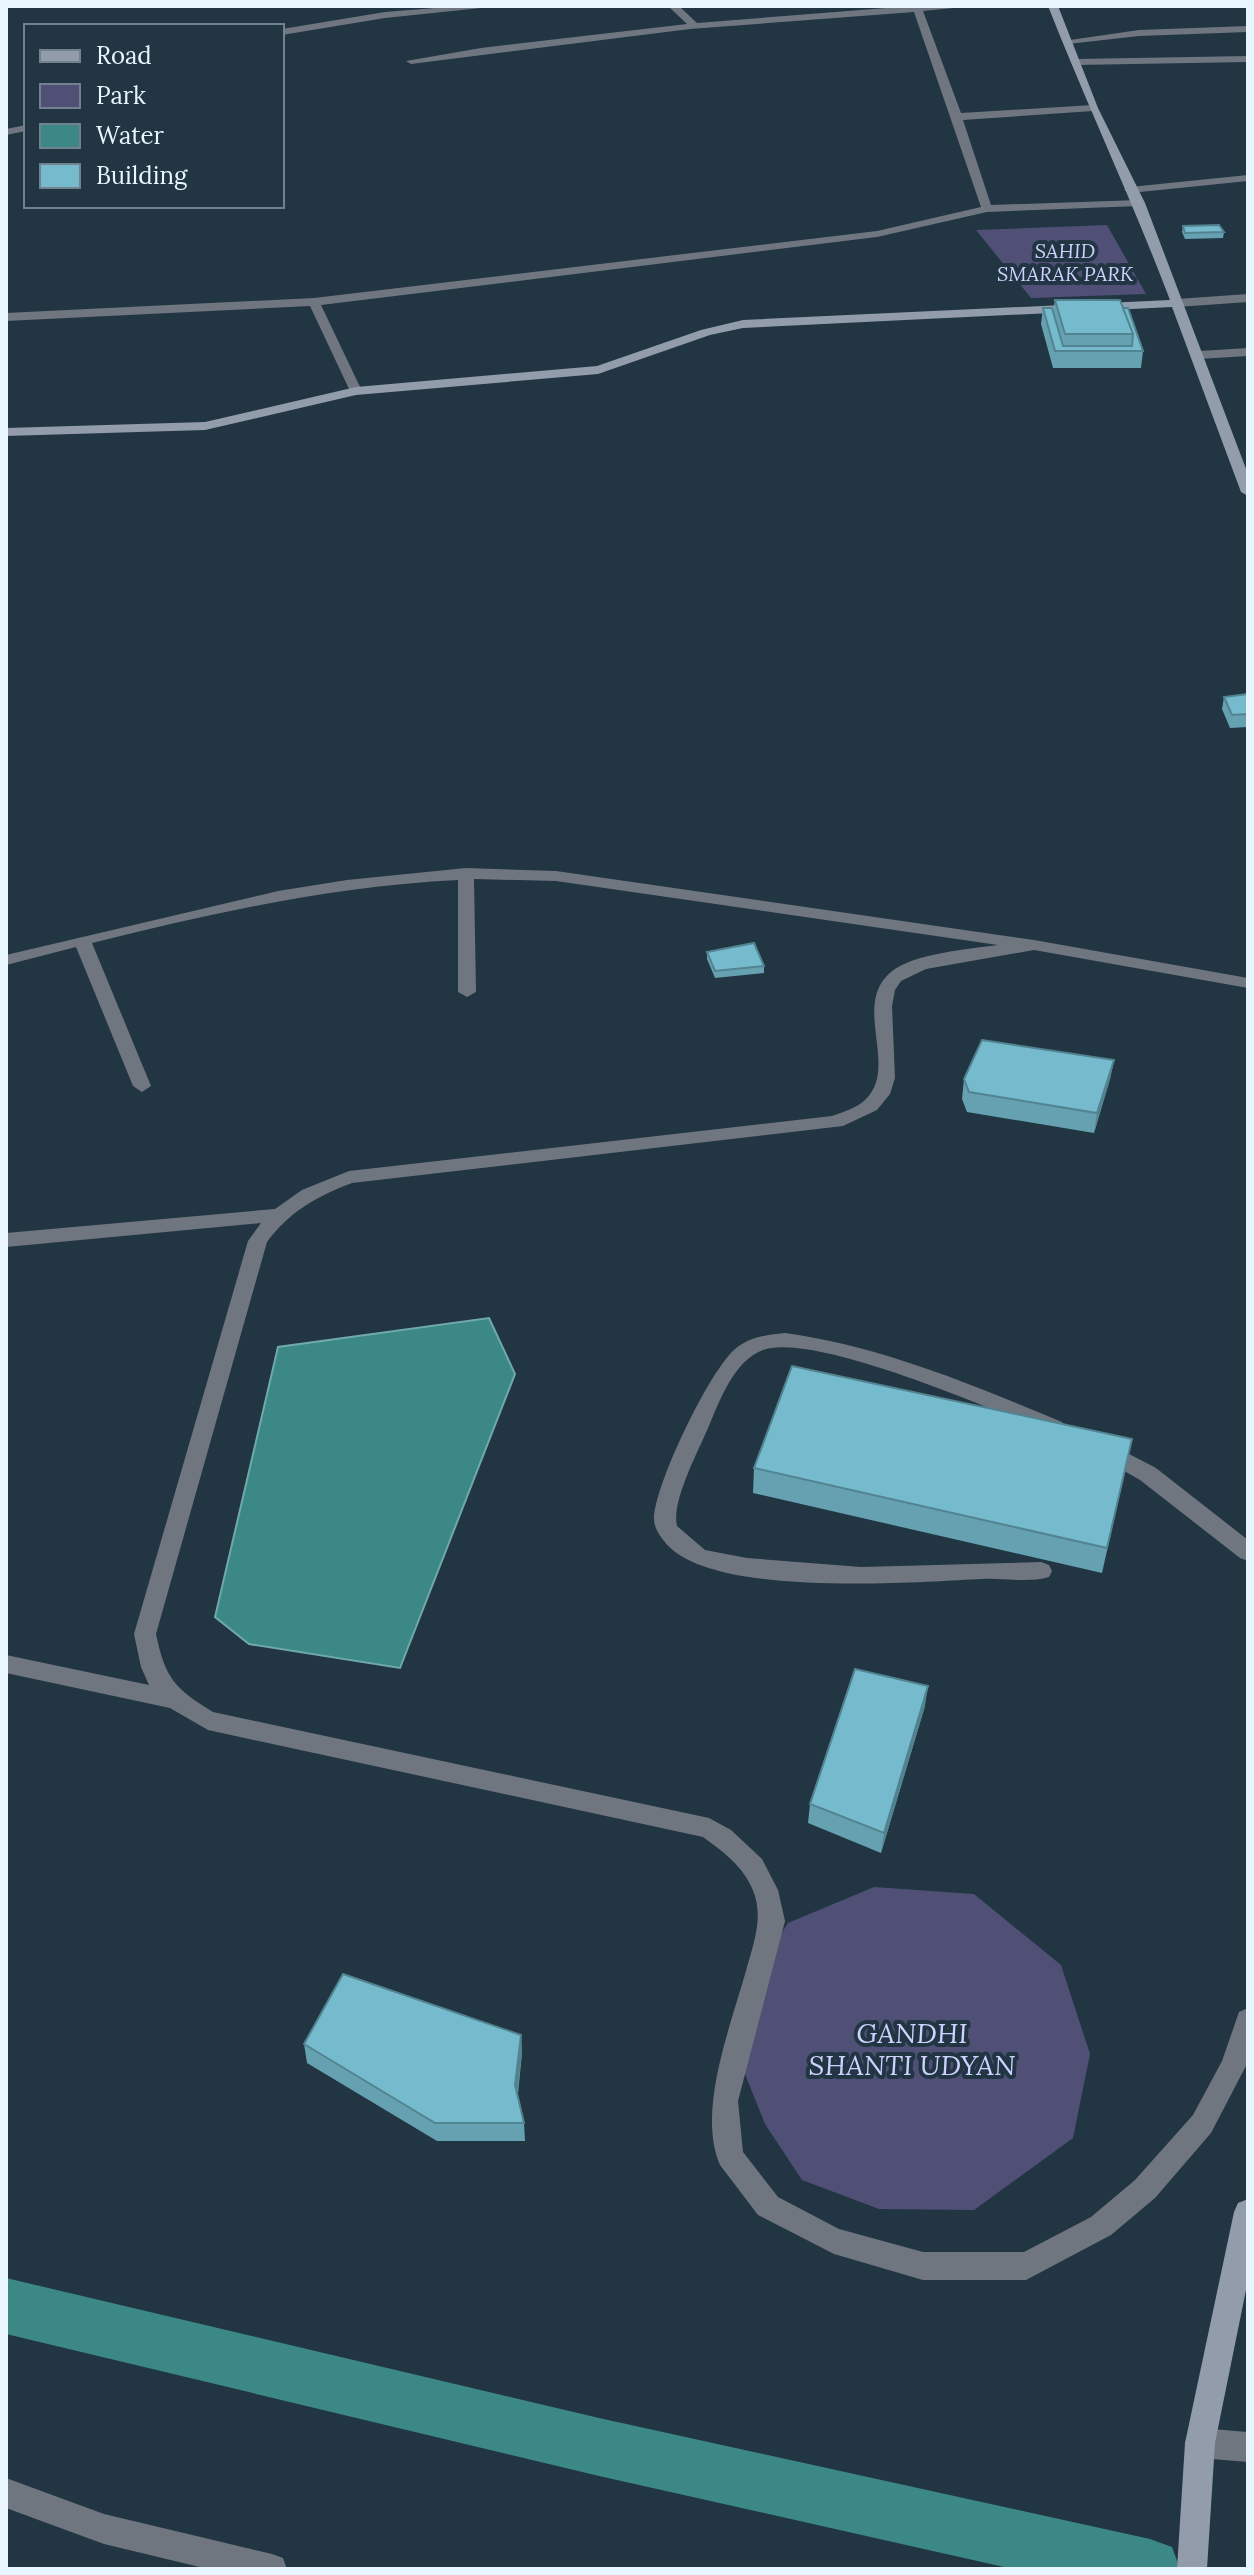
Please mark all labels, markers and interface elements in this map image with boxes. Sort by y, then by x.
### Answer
legend [24,24,284,208]
text: Road [96,40,152,71]
text: Park [96,80,146,111]
text: Water [96,120,164,151]
text: Building [96,160,188,191]
park label: SAHID SMARAK PARK [997,238,1134,286]
park label: GANDHI SHANTI UDYAN [809,2015,1015,2083]

